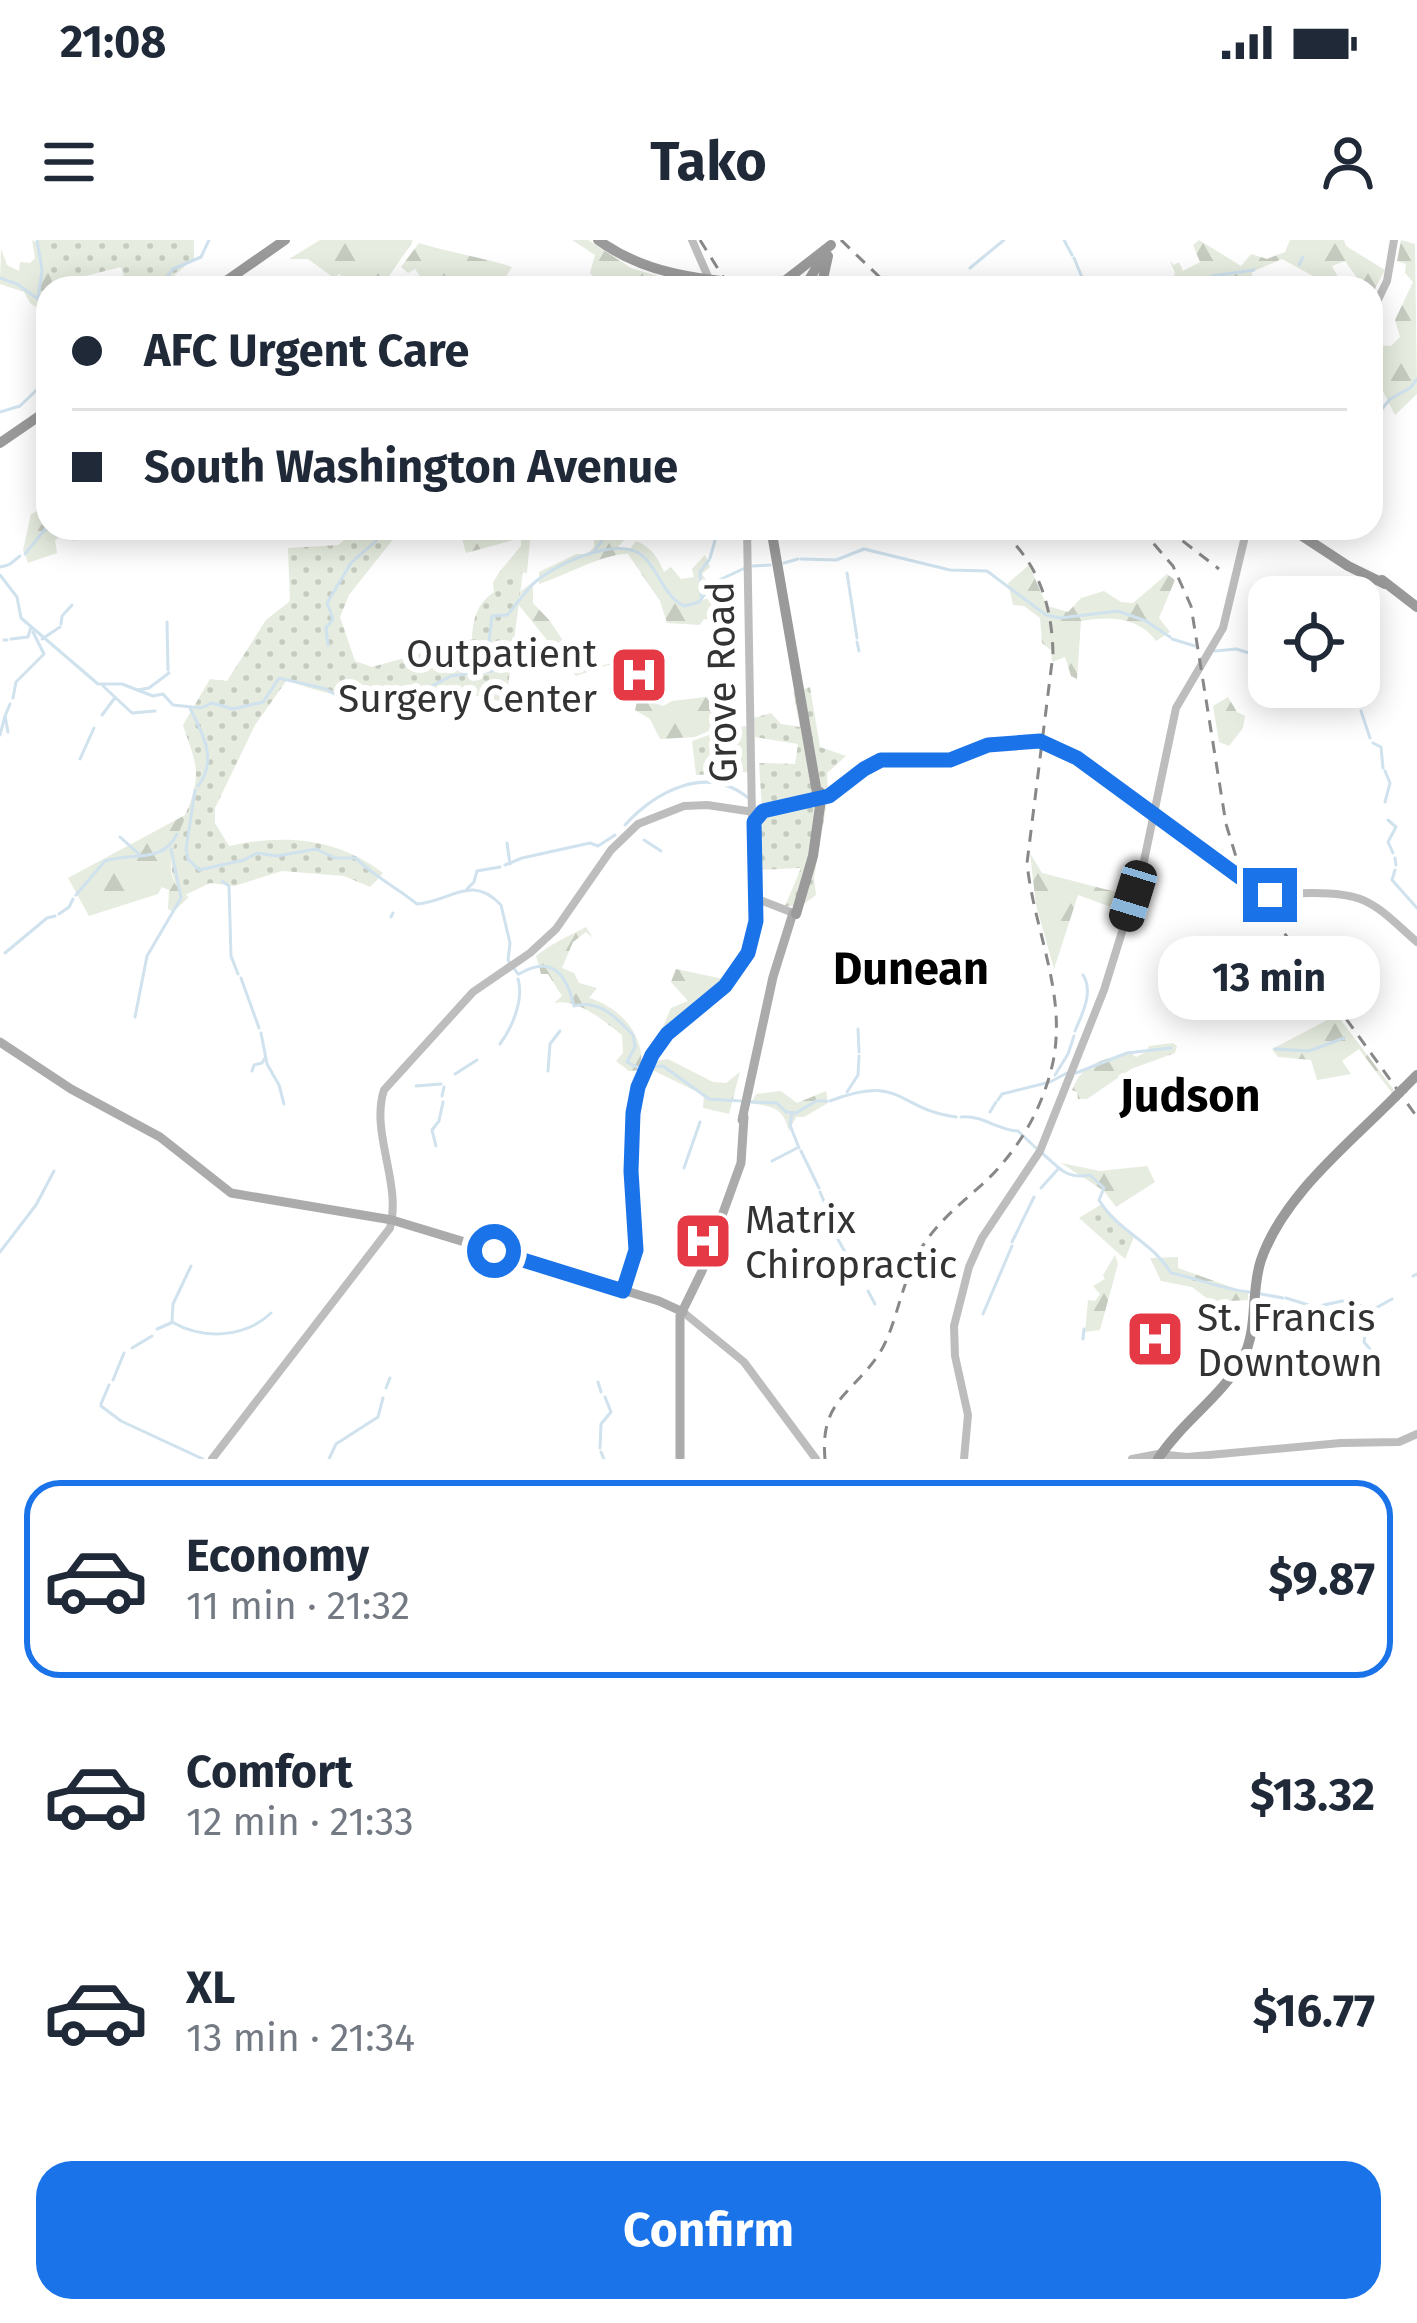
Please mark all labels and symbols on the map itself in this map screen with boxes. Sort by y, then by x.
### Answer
street label: Grove Road [697,581,747,783]
place label: Outpatient Surgery Center [338,631,598,722]
hospital icon: Outpatient Surgery Center [608,644,670,706]
car [1105,856,1161,936]
route end [1243,868,1297,922]
callout: 13 min [1159,937,1381,1021]
district label: Dunean [833,942,989,996]
district label: Judson [1119,1069,1261,1123]
place label: Matrix Chiropractic [745,1197,957,1288]
hospital icon: Matrix Chiropractic [672,1210,734,1272]
route start [467,1224,521,1278]
place label: St. Francis Downtown [1197,1295,1383,1386]
hospital icon: St. Francis Downtown [1124,1308,1186,1370]

